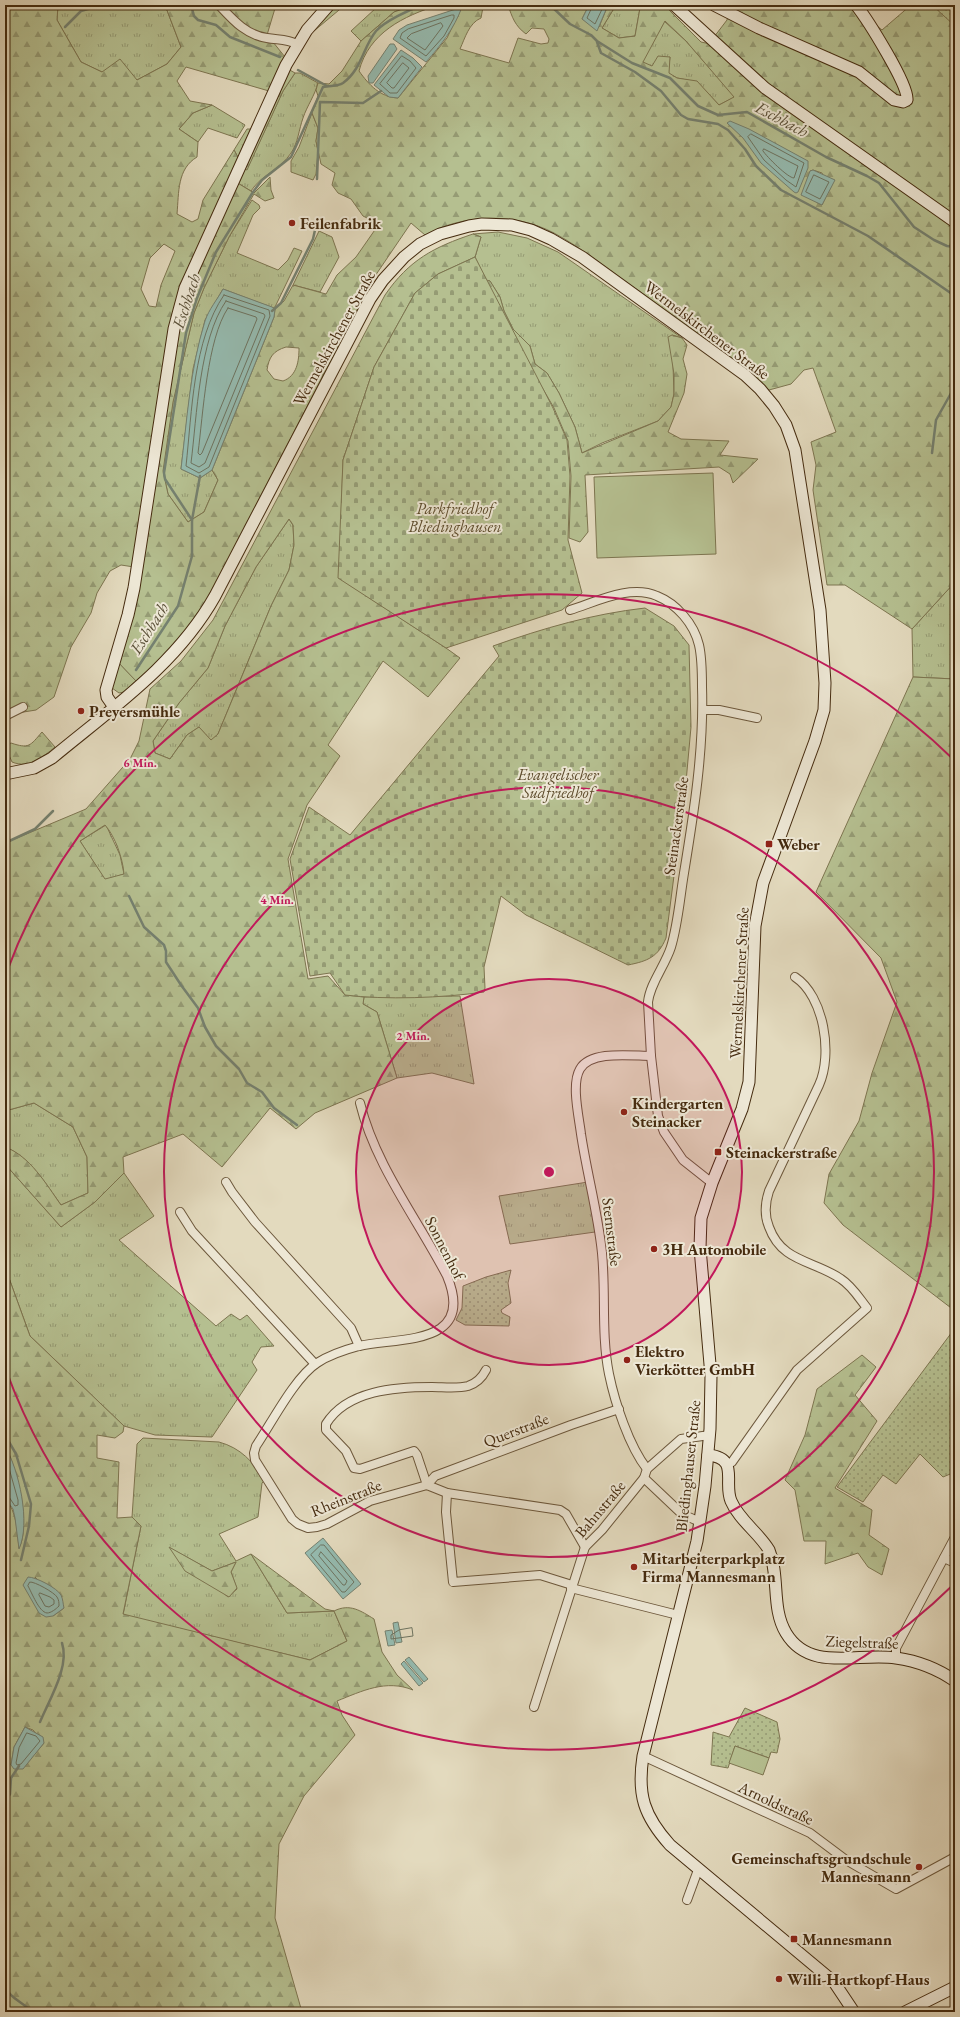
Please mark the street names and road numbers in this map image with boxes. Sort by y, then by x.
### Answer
street label: Wermelskirchener Straße [288,267,380,409]
street label: Wermelskirchener Straße [640,276,774,384]
street label: Steinackerstraße [659,775,693,877]
street label: Wermelskirchener Straße [725,907,753,1059]
street label: Sternstraße [597,1197,627,1267]
street label: Sonnenhof [420,1213,471,1285]
street label: Bliedinghauser Straße [671,1399,705,1533]
street label: Querstraße [480,1408,552,1452]
street label: Rheinstraße [308,1474,384,1522]
street label: Bahnstraße [570,1476,630,1542]
street label: Ziegelstraße [825,1630,899,1654]
street label: Arnoldstraße [734,1776,817,1830]

